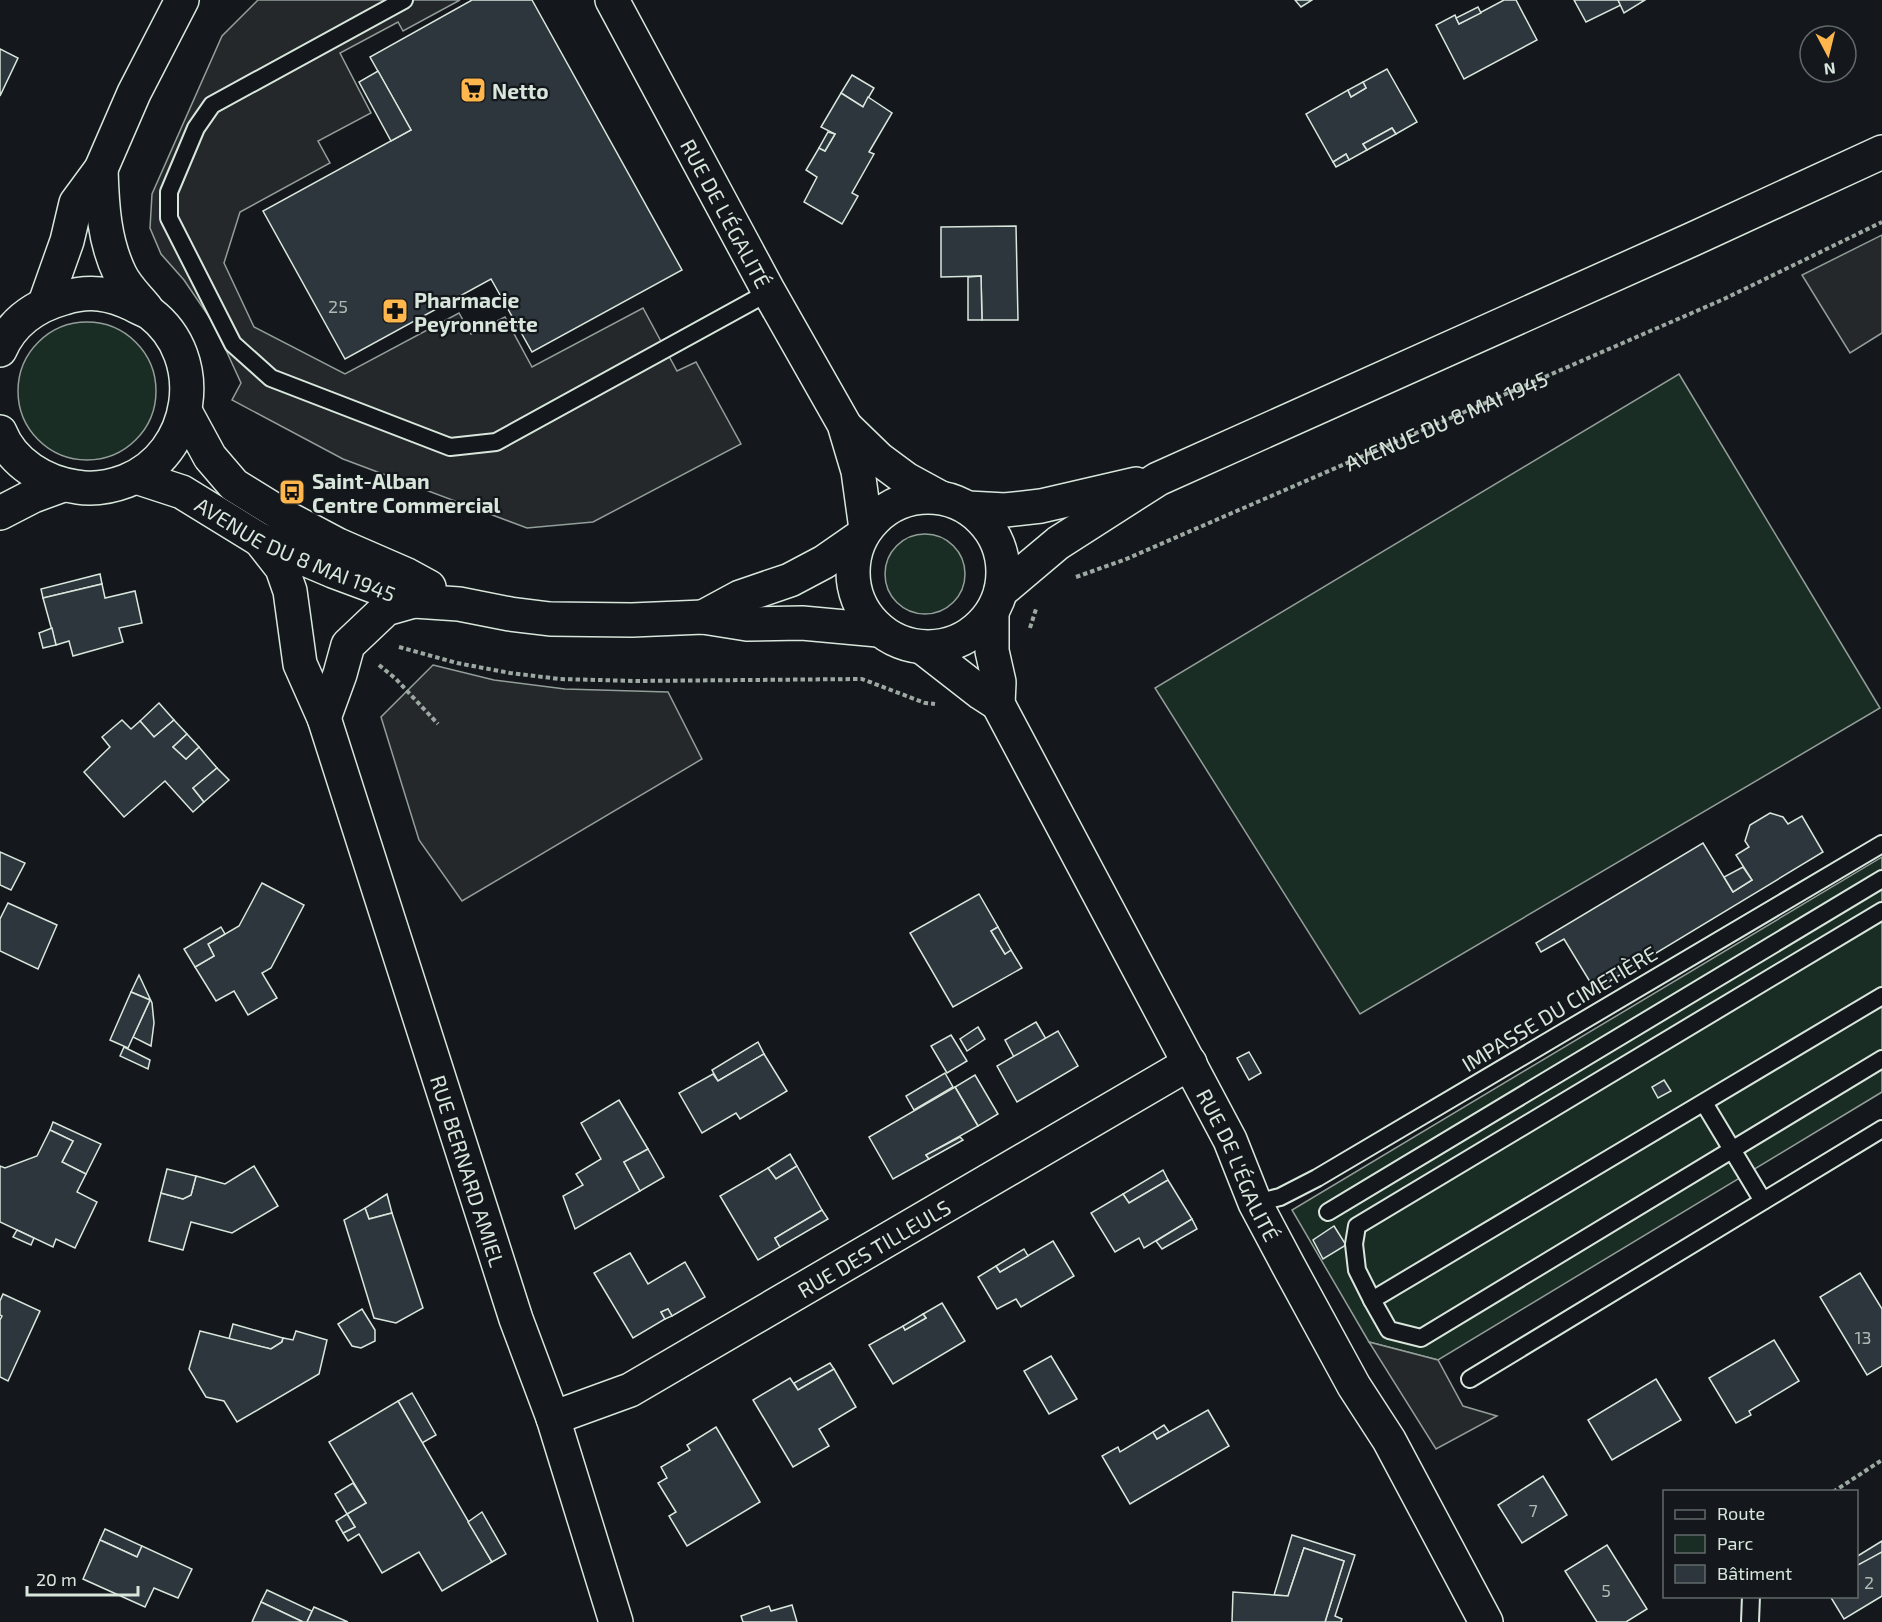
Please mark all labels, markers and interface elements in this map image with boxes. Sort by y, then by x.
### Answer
north arrow [1798,24,1858,84]
text: N [1823,59,1837,80]
supermarket icon: Netto [458,75,488,105]
place label: Netto [492,78,549,103]
street label: RUE DE L'ÉGALITÉ [676,134,777,292]
place label: Pharmacie Peyronnette [414,287,538,337]
house number: 25 [328,295,348,317]
pharmacy icon: Pharmacie Peyronnette [380,296,410,326]
street label: AVENUE DU 8 MAI 1945 [1341,365,1551,475]
place label: Saint-Alban Centre Commercial [312,468,500,517]
bus stop icon: Saint-Alban Centre Commercial [277,477,307,507]
street label: AVENUE DU 8 MAI 1945 [191,491,399,606]
street label: IMPASSE DU CIMETIÈRE [1457,940,1661,1076]
street label: RUE BERNARD AMIEL [426,1072,511,1270]
street label: RUE DE L'ÉGALITÉ [1192,1084,1285,1245]
street label: RUE DES TILLEULS [793,1193,954,1302]
house number: 13 [1854,1326,1872,1348]
legend [1663,1490,1858,1598]
house number: 7 [1528,1499,1538,1521]
text: Route [1717,1502,1765,1524]
text: Parc [1717,1532,1753,1554]
scale bar [27,1559,138,1597]
text: Bâtiment [1717,1562,1792,1584]
text: 20 m [36,1568,77,1590]
house number: 2 [1864,1571,1874,1593]
house number: 5 [1601,1579,1611,1601]

